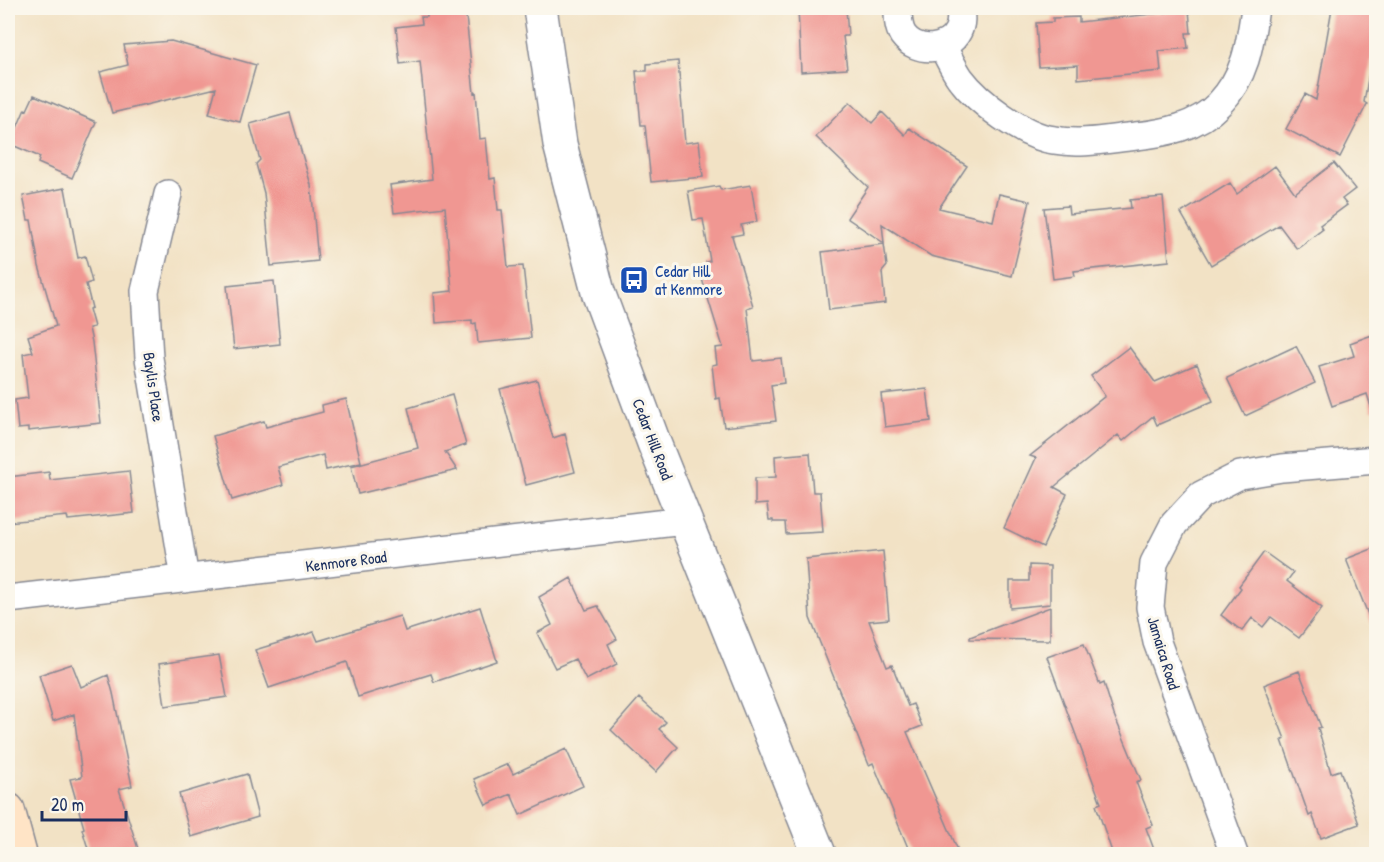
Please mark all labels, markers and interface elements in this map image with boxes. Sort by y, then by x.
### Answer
place label: Cedar Hill at Kenmore [655,260,723,300]
bus stop icon: Cedar Hill at Kenmore [618,264,650,296]
street label: Baylis Place [138,351,170,424]
street label: Cedar Hill Road [627,395,679,483]
street label: Kenmore Road [304,545,388,577]
street label: Jamaica Road [1142,614,1186,692]
scale bar [42,784,126,822]
text: 20 m [51,792,84,817]

